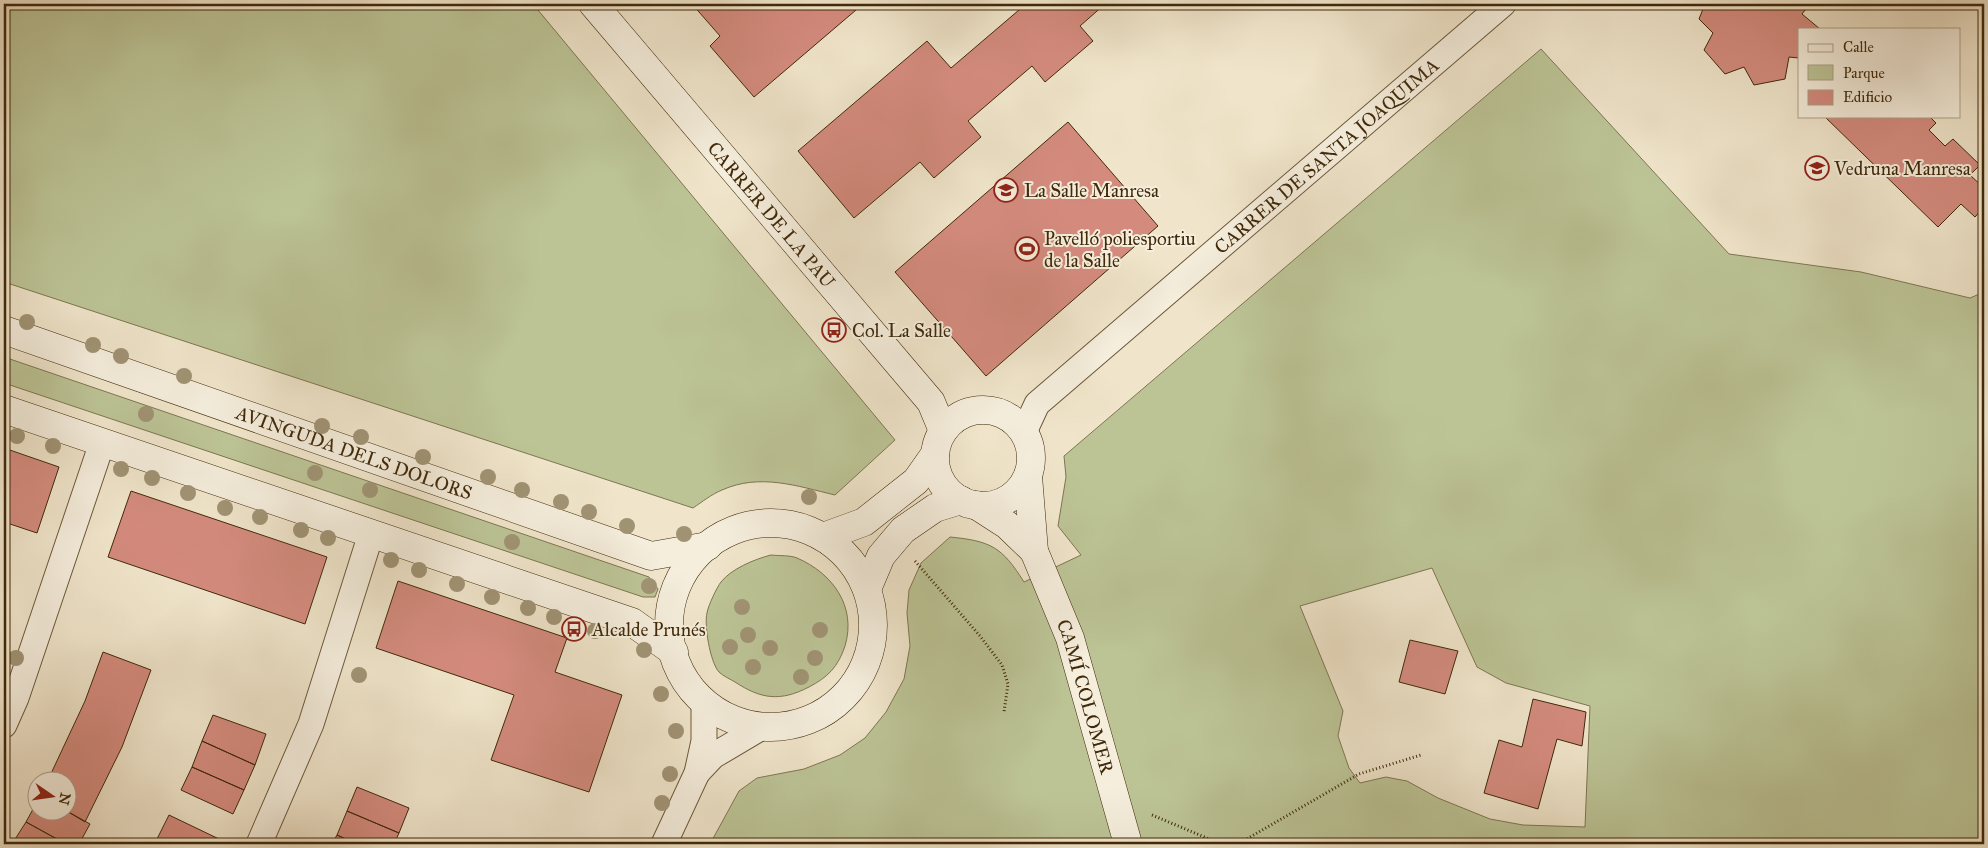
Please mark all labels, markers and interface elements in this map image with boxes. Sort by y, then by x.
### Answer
legend [1798,28,1960,118]
text: Calle [1843,38,1874,56]
street label: CARRER DE SANTA JOAQUIMA [1210,53,1444,259]
text: Parque [1843,64,1885,83]
text: Edificio [1843,88,1892,106]
street label: CARRER DE LA PAU [703,137,840,293]
school or university icon: Vedruna Manresa [1804,155,1830,181]
place label: Vedruna Manresa [1833,157,1972,180]
school or university icon: La Salle Manresa [993,177,1019,203]
place label: La Salle Manresa [1024,179,1160,202]
place label: Pavelló poliesportiu de la Salle [1044,227,1196,272]
sports icon: Pavelló poliesportiu de la Salle [1014,236,1040,262]
bus stop icon: Col. La Salle [821,317,847,343]
place label: Col. La Salle [852,319,951,342]
street label: AVINGUDA DELS DOLORS [232,401,475,505]
bus stop icon: Alcalde Prunés [561,616,587,642]
street label: CAMÍ COLOMER [1052,616,1119,777]
place label: Alcalde Prunés [591,618,706,641]
north arrow [28,770,78,820]
text: N [55,791,74,807]

